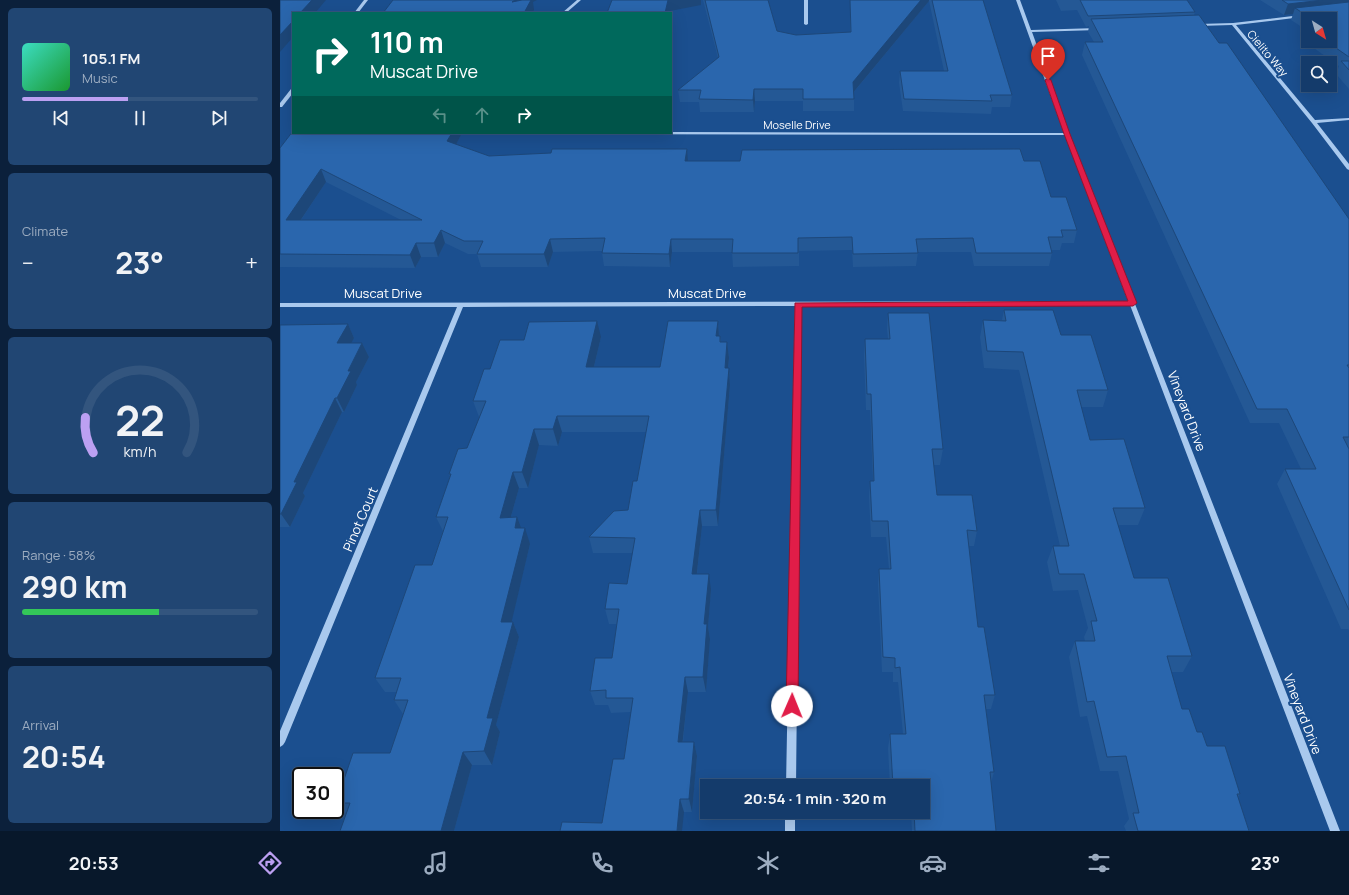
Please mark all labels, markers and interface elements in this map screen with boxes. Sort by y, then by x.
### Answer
north arrow [1301,12,1337,48]
map controls [1301,12,1337,92]
text: 110 m [370,23,444,61]
street label: Cielito Way [1244,27,1292,80]
icon: right [304,28,356,80]
pin [1031,39,1065,80]
icon: arrive [1037,45,1059,67]
text: 105.1 FM [82,48,140,69]
button: search [1301,56,1337,92]
text: Muscat Drive [370,59,478,83]
text: Music [82,69,118,87]
icon: left [429,104,451,126]
icon: ahead [471,104,493,126]
icon: right [513,104,535,126]
icon: previous [50,107,72,129]
icon: pause [129,107,151,129]
icon: next [208,107,230,129]
street label: Moselle Drive [763,117,831,132]
text: Climate [22,222,68,240]
text: 23° [115,242,164,283]
text: − [22,248,34,278]
text: + [245,248,258,278]
street label: Muscat Drive [344,284,422,302]
street label: Muscat Drive [668,284,746,302]
street label: Vineyard Drive [1163,368,1211,454]
text: 22 [115,392,165,448]
text: km/h [123,442,157,461]
street label: Pinot Court [338,484,382,554]
text: Range · 58% [22,546,95,564]
text: 290 km [22,566,127,607]
street label: Vineyard Drive [1279,671,1327,757]
position arrow [771,685,813,727]
text: Arrival [22,716,59,734]
text: 20:54 [22,736,106,777]
speed limit sign: 30 [292,767,344,819]
text: 20:54 · 1 min · 320 m [744,788,886,809]
icon: directions [256,849,284,877]
icon: music [422,849,450,877]
icon: phone [588,849,616,877]
icon: climate [754,849,782,877]
icon: car [919,849,947,877]
icon: filters [1085,849,1113,877]
text: 20:53 [69,851,119,875]
text: 23° [1251,851,1280,875]

